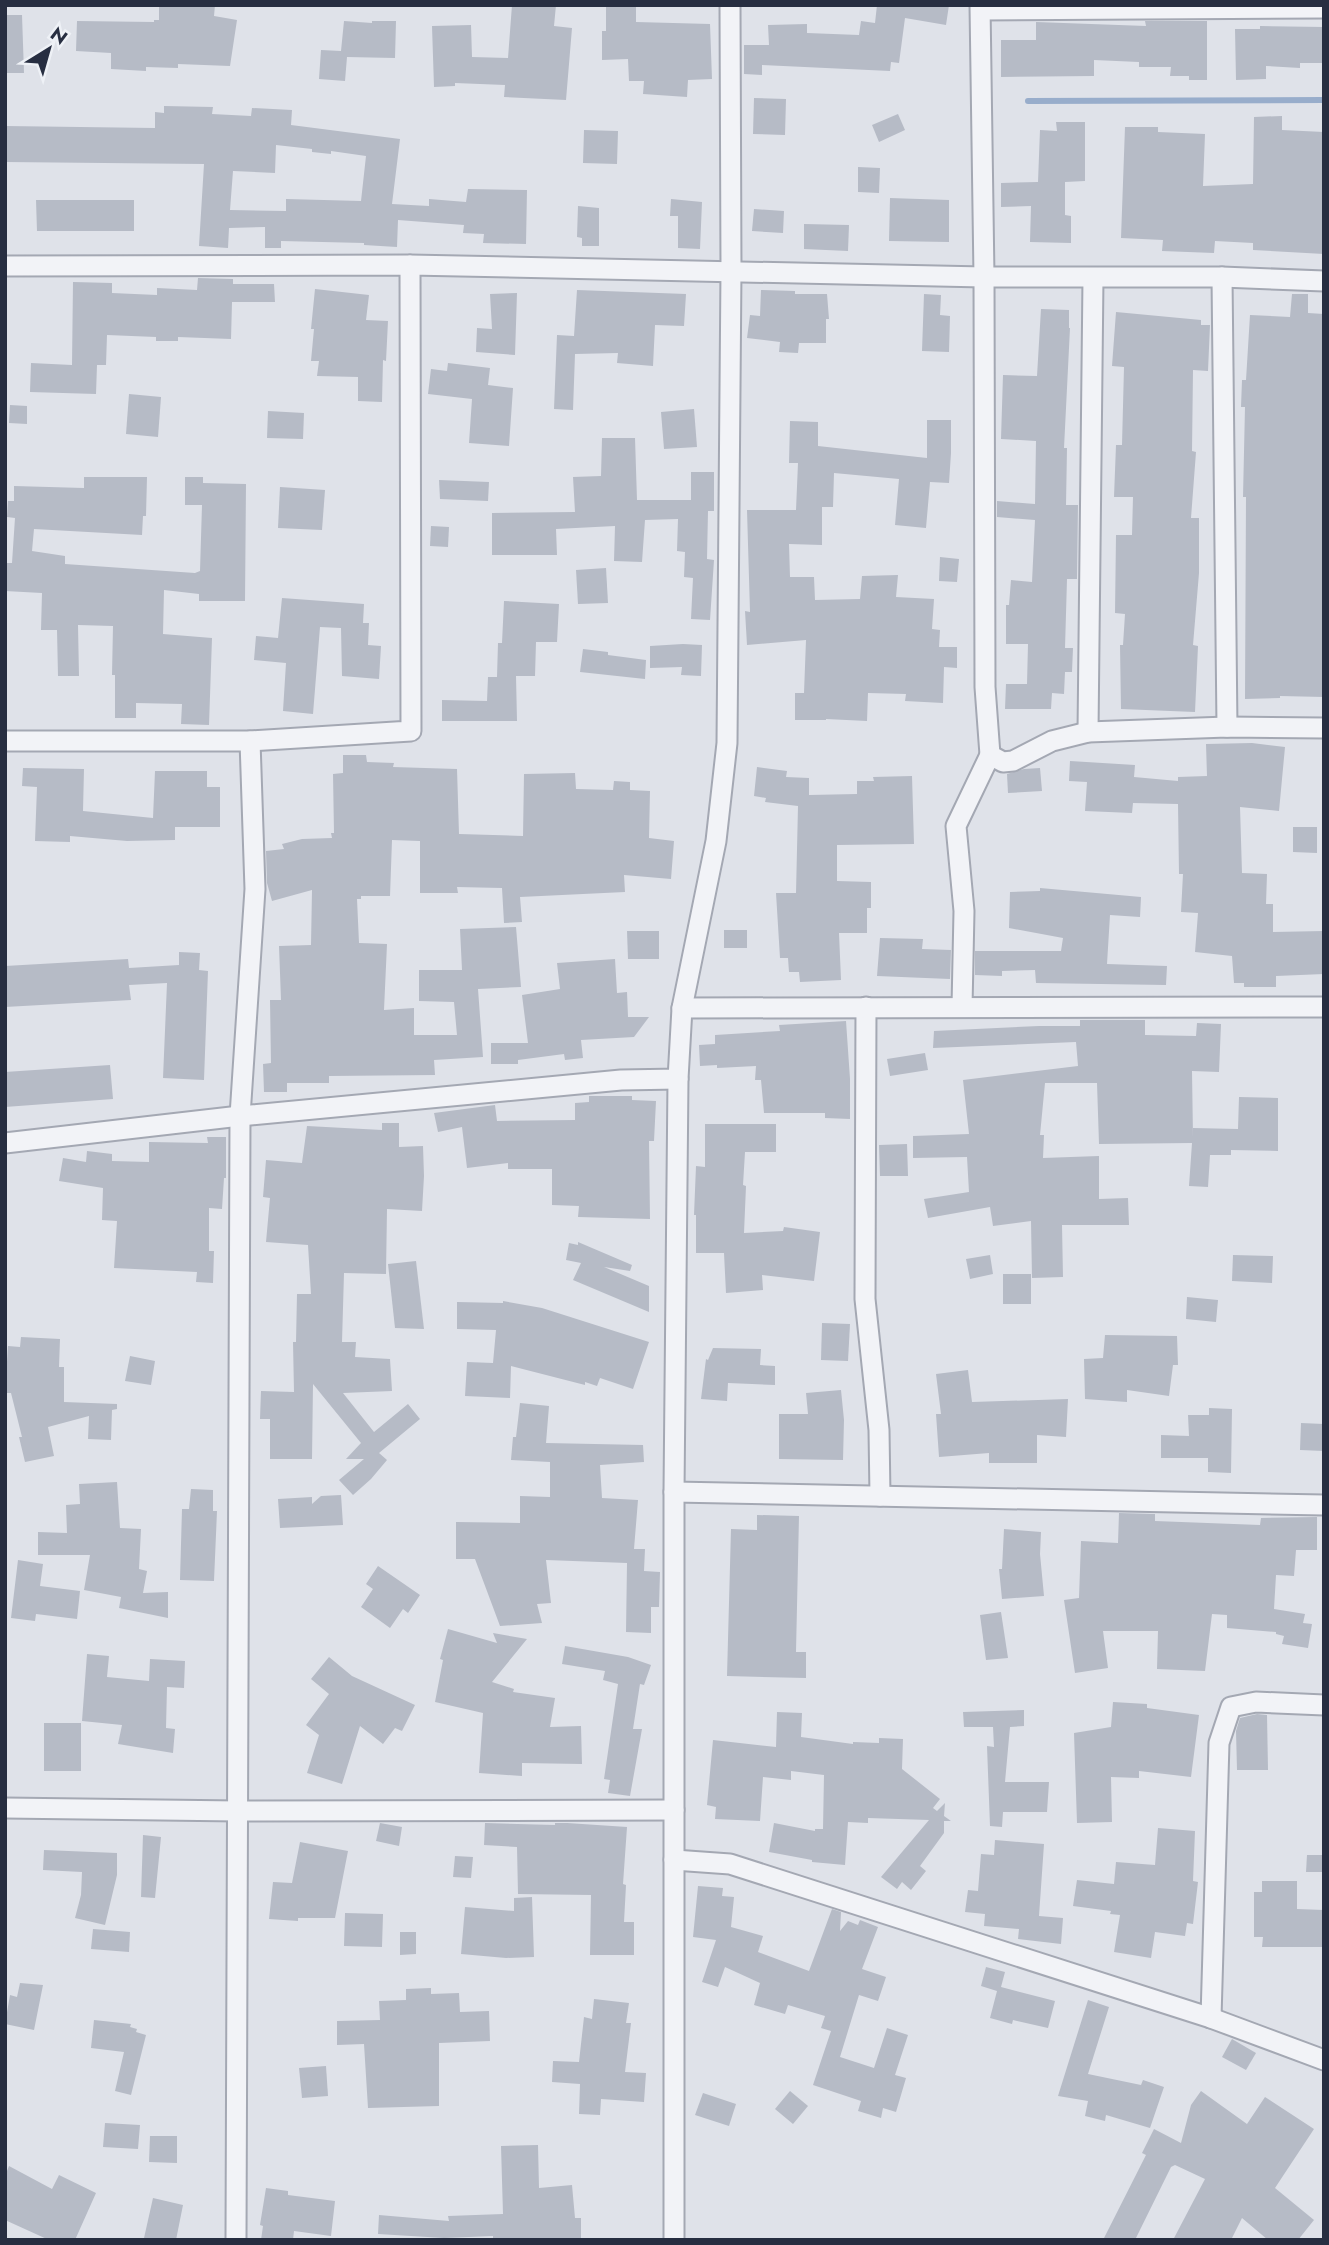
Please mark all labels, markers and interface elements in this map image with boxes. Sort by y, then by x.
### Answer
north arrow [14,14,84,84]
text: N [45,20,73,51]

